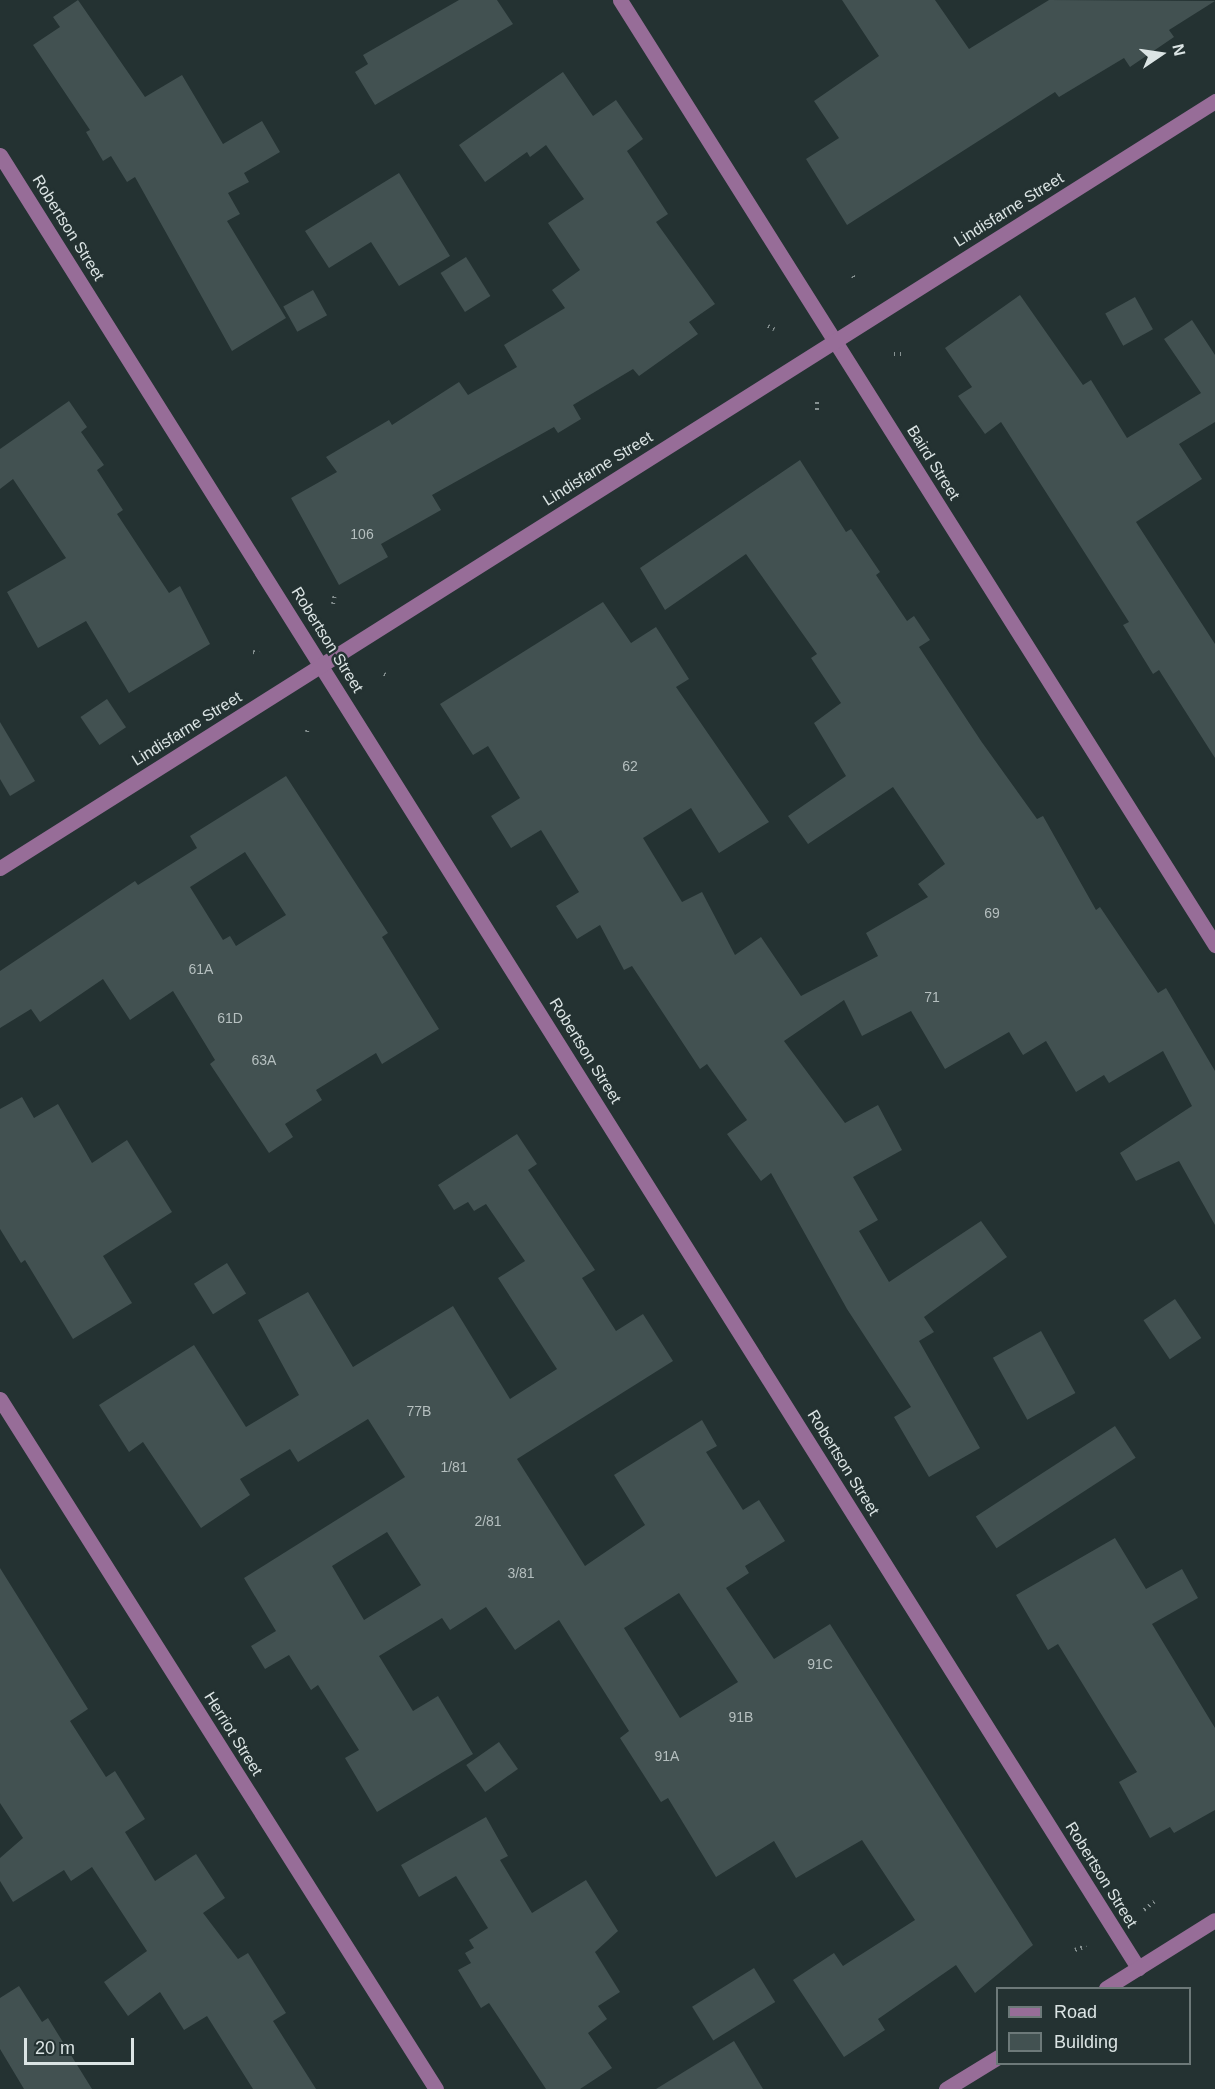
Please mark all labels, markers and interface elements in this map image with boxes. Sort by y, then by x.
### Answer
north arrow [1131,24,1191,84]
text: N [1169,42,1189,57]
street label: Lindisfarne Street [951,169,1067,251]
street label: Robertson Street [28,172,108,284]
street label: Baird Street [902,422,964,504]
street label: Lindisfarne Street [540,428,656,510]
house number: 106 [350,526,374,542]
street label: Robertson Street [287,584,367,696]
street label: Lindisfarne Street [129,688,245,770]
house number: 62 [622,758,638,774]
house number: 69 [984,905,1000,921]
house number: 61A [189,961,213,977]
house number: 71 [924,989,940,1005]
street label: Robertson Street [545,995,625,1107]
house number: 61D [217,1010,243,1026]
house number: 63A [252,1052,276,1068]
house number: 77B [407,1403,431,1419]
street label: Robertson Street [803,1407,883,1519]
house number: 1/81 [440,1459,468,1475]
house number: 2/81 [474,1513,502,1529]
house number: 3/81 [507,1565,535,1581]
house number: 91C [807,1656,833,1672]
street label: Herriot Street [200,1689,266,1779]
house number: 91B [729,1709,753,1725]
house number: 91A [655,1748,679,1764]
street label: Robertson Street [1061,1819,1141,1931]
legend [996,1987,1191,2065]
text: Road [1054,2002,1097,2022]
scale bar [27,2026,136,2064]
text: Building [1054,2032,1118,2052]
text: 20 m [35,2038,75,2058]

